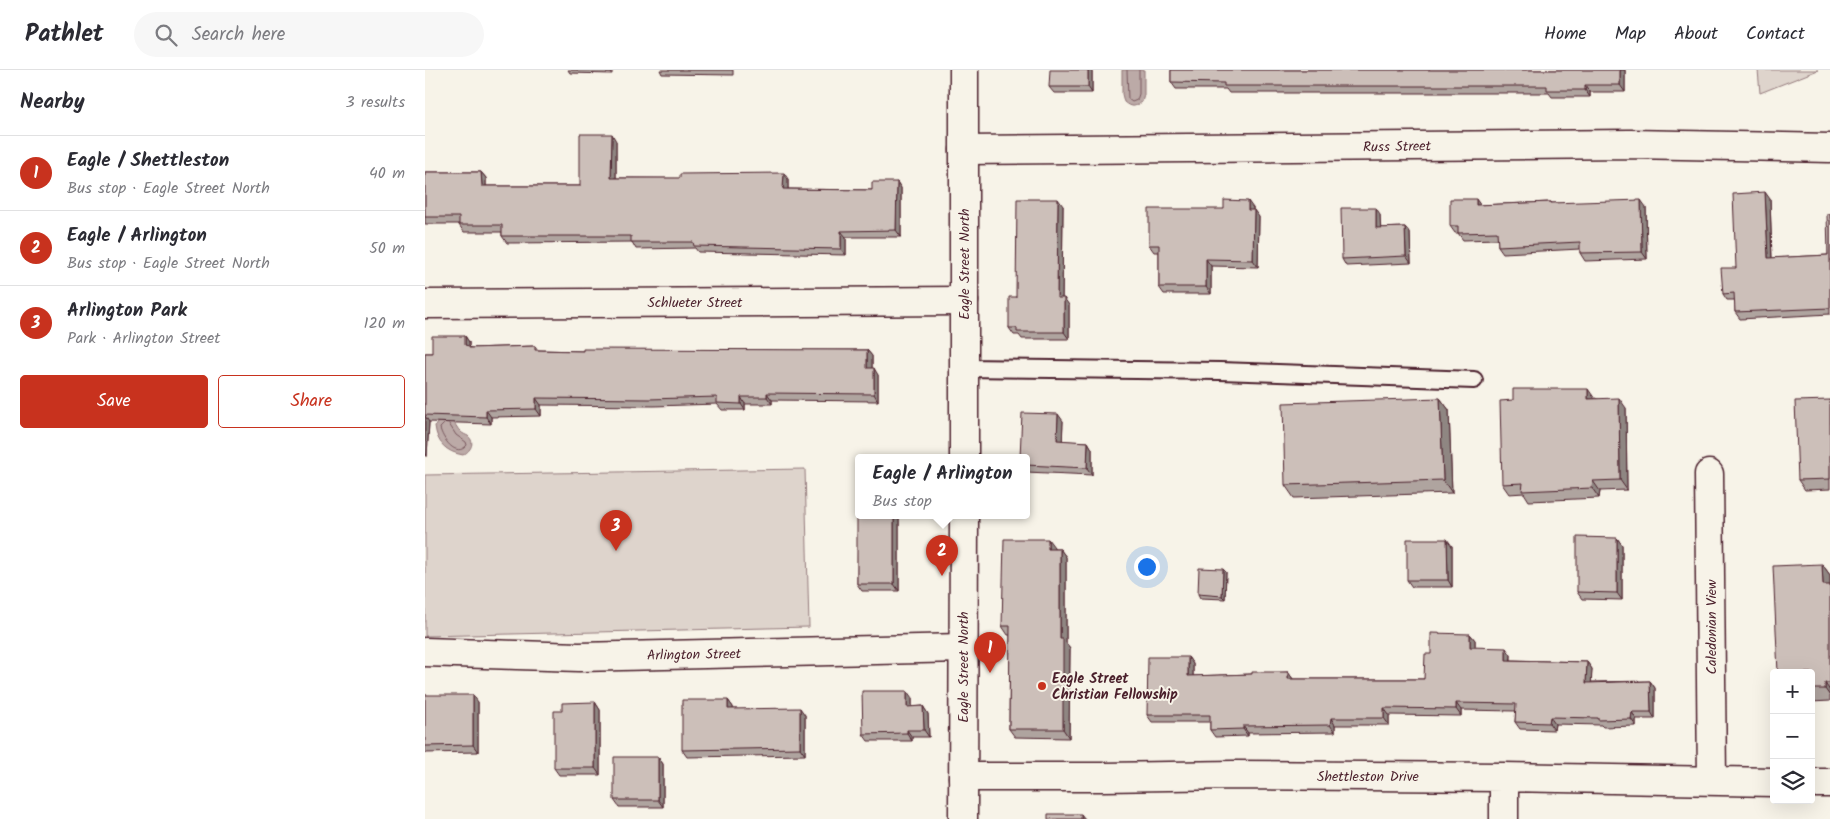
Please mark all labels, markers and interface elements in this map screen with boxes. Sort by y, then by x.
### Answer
search box [134,12,484,57]
text: Pathlet [25,15,104,54]
text: Search here [192,20,285,50]
text: Home [1544,20,1587,49]
text: Map [1615,20,1646,49]
text: About [1674,20,1718,49]
text: Contact [1746,20,1805,49]
icon: search [152,21,180,49]
text: Nearby [20,86,85,119]
text: 3 results [346,90,405,115]
street label: Russ Street [1363,135,1432,159]
text: Eagle / Shettleston [67,146,229,176]
text: 1 [34,161,38,186]
text: 40 m [369,161,405,186]
text: Bus stop · Eagle Street North [67,176,270,201]
street label: Eagle Street North [954,208,976,320]
text: Eagle / Arlington [67,221,207,251]
text: 2 [31,236,41,261]
text: 50 m [369,236,405,261]
text: Bus stop · Eagle Street North [67,251,270,276]
street label: Schlueter Street [647,292,743,314]
text: Arlington Park [67,296,187,326]
text: 3 [32,311,40,336]
text: 120 m [364,311,405,336]
text: Park · Arlington Street [67,326,220,351]
button: Save [20,375,208,428]
button: Share [218,375,405,428]
popup [855,454,1030,519]
text: Eagle / Arlington [873,459,1012,489]
text: Bus stop [873,489,932,514]
pin: 3 [600,510,632,551]
pin: 2 [926,535,958,576]
your location [1134,554,1160,580]
street label: Caledonian View [1701,579,1723,674]
street label: Eagle Street North [953,611,975,723]
pin: 1 [974,632,1006,673]
street label: Arlington Street [647,643,742,667]
place label: Eagle Street Christian Fellowship [1052,668,1178,706]
map controls [1770,669,1815,804]
button: + [1770,669,1815,714]
marker: Eagle Street Christian Fellowship [1036,680,1048,692]
button: − [1770,714,1815,759]
button: layers [1770,759,1815,804]
street label: Shettleston Drive [1317,766,1420,788]

